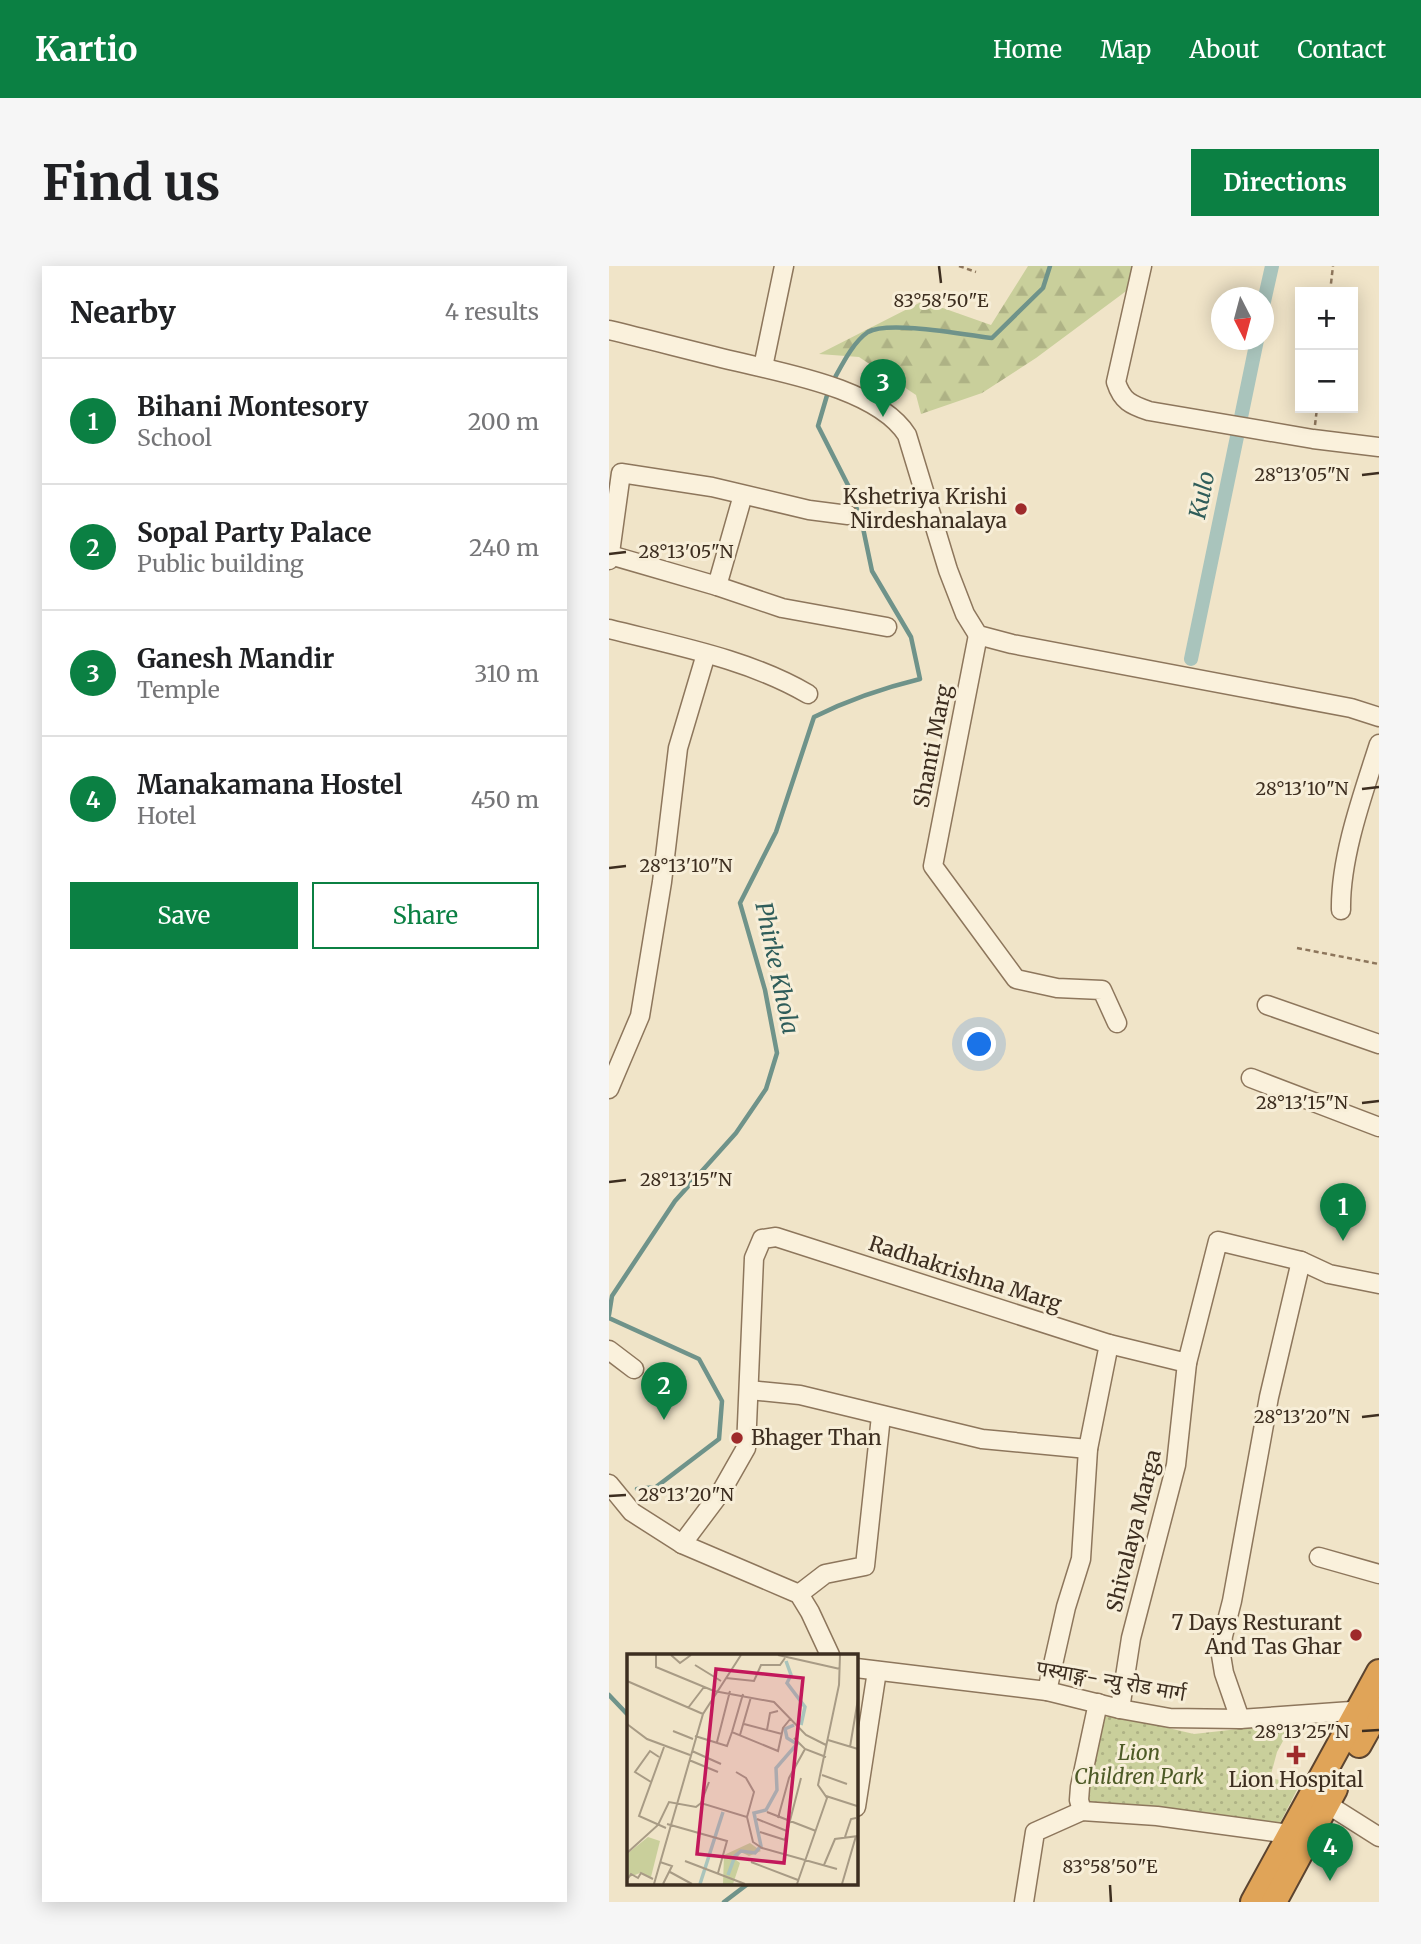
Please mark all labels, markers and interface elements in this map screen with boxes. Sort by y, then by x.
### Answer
text: Kartio [35,29,138,70]
text: Home [993,34,1062,65]
text: Map [1100,34,1151,65]
text: About [1189,34,1259,65]
text: Contact [1297,34,1386,65]
button: Directions [1191,149,1379,216]
text: Find us [42,152,220,213]
north arrow [1211,287,1274,350]
map controls [1295,287,1358,413]
button: + [1295,287,1358,350]
text: 83°58'50"E [894,289,989,312]
text: Nearby [70,293,176,331]
text: 4 results [445,297,539,326]
button: − [1295,350,1358,413]
pin: 3 [860,359,906,417]
text: Bihani Montesory [137,390,368,423]
text: 1 [88,407,98,436]
text: 200 m [468,407,539,436]
text: School [137,423,212,452]
text: 28°13'05"N [1254,463,1350,486]
water label: Kulo [1182,468,1221,522]
place label: Kshetriya Krishi Nirdeshanalaya [843,483,1007,534]
marker: Kshetriya Krishi Nirdeshanalaya [1013,501,1029,517]
text: Sopal Party Palace [137,516,372,549]
text: 2 [86,533,100,562]
text: 240 m [469,533,539,562]
text: 28°13'05"N [638,540,734,563]
text: Public building [137,549,304,578]
text: Ganesh Mandir [137,642,334,675]
text: 3 [86,659,100,688]
text: 310 m [474,659,539,688]
text: Temple [137,675,220,704]
street label: Shanti Marg [907,682,958,810]
text: Manakamana Hostel [137,768,402,801]
text: 28°13'10"N [1255,777,1349,800]
text: 4 [86,785,100,814]
text: 450 m [471,785,539,814]
text: Hotel [137,801,196,830]
text: 28°13'10"N [639,854,733,877]
button: Save [70,882,298,949]
button: Share [312,882,539,949]
water label: Phirke Khola [749,899,806,1037]
your location [962,1027,996,1061]
text: 28°13'15"N [1256,1091,1348,1114]
text: 28°13'15"N [640,1168,732,1191]
pin: 1 [1320,1183,1366,1241]
street label: Radhakrishna Marg [865,1230,1065,1318]
pin: 2 [641,1362,687,1420]
text: 28°13'20"N [1254,1405,1350,1428]
place label: Bhager Than [751,1424,882,1451]
marker: Bhager Than [729,1430,745,1446]
street label: Shivalaya Marga [1100,1447,1167,1615]
text: 28°13'20"N [638,1483,734,1506]
place label: 7 Days Resturant And Tas Ghar [1172,1609,1342,1660]
marker: 7 Days Resturant And Tas Ghar [1348,1627,1364,1643]
inset map [627,1654,857,1884]
street label: पस्याङ्ग- न्यु रोड मार्ग [1034,1654,1189,1707]
text: 28°13'25"N [1255,1720,1349,1743]
park label: Lion Children Park [1074,1739,1205,1790]
marker: Lion Hospital [1286,1745,1306,1765]
place label: Lion Hospital [1228,1766,1364,1793]
pin: 4 [1307,1823,1353,1881]
text: 83°58'50"E [1063,1855,1158,1878]

